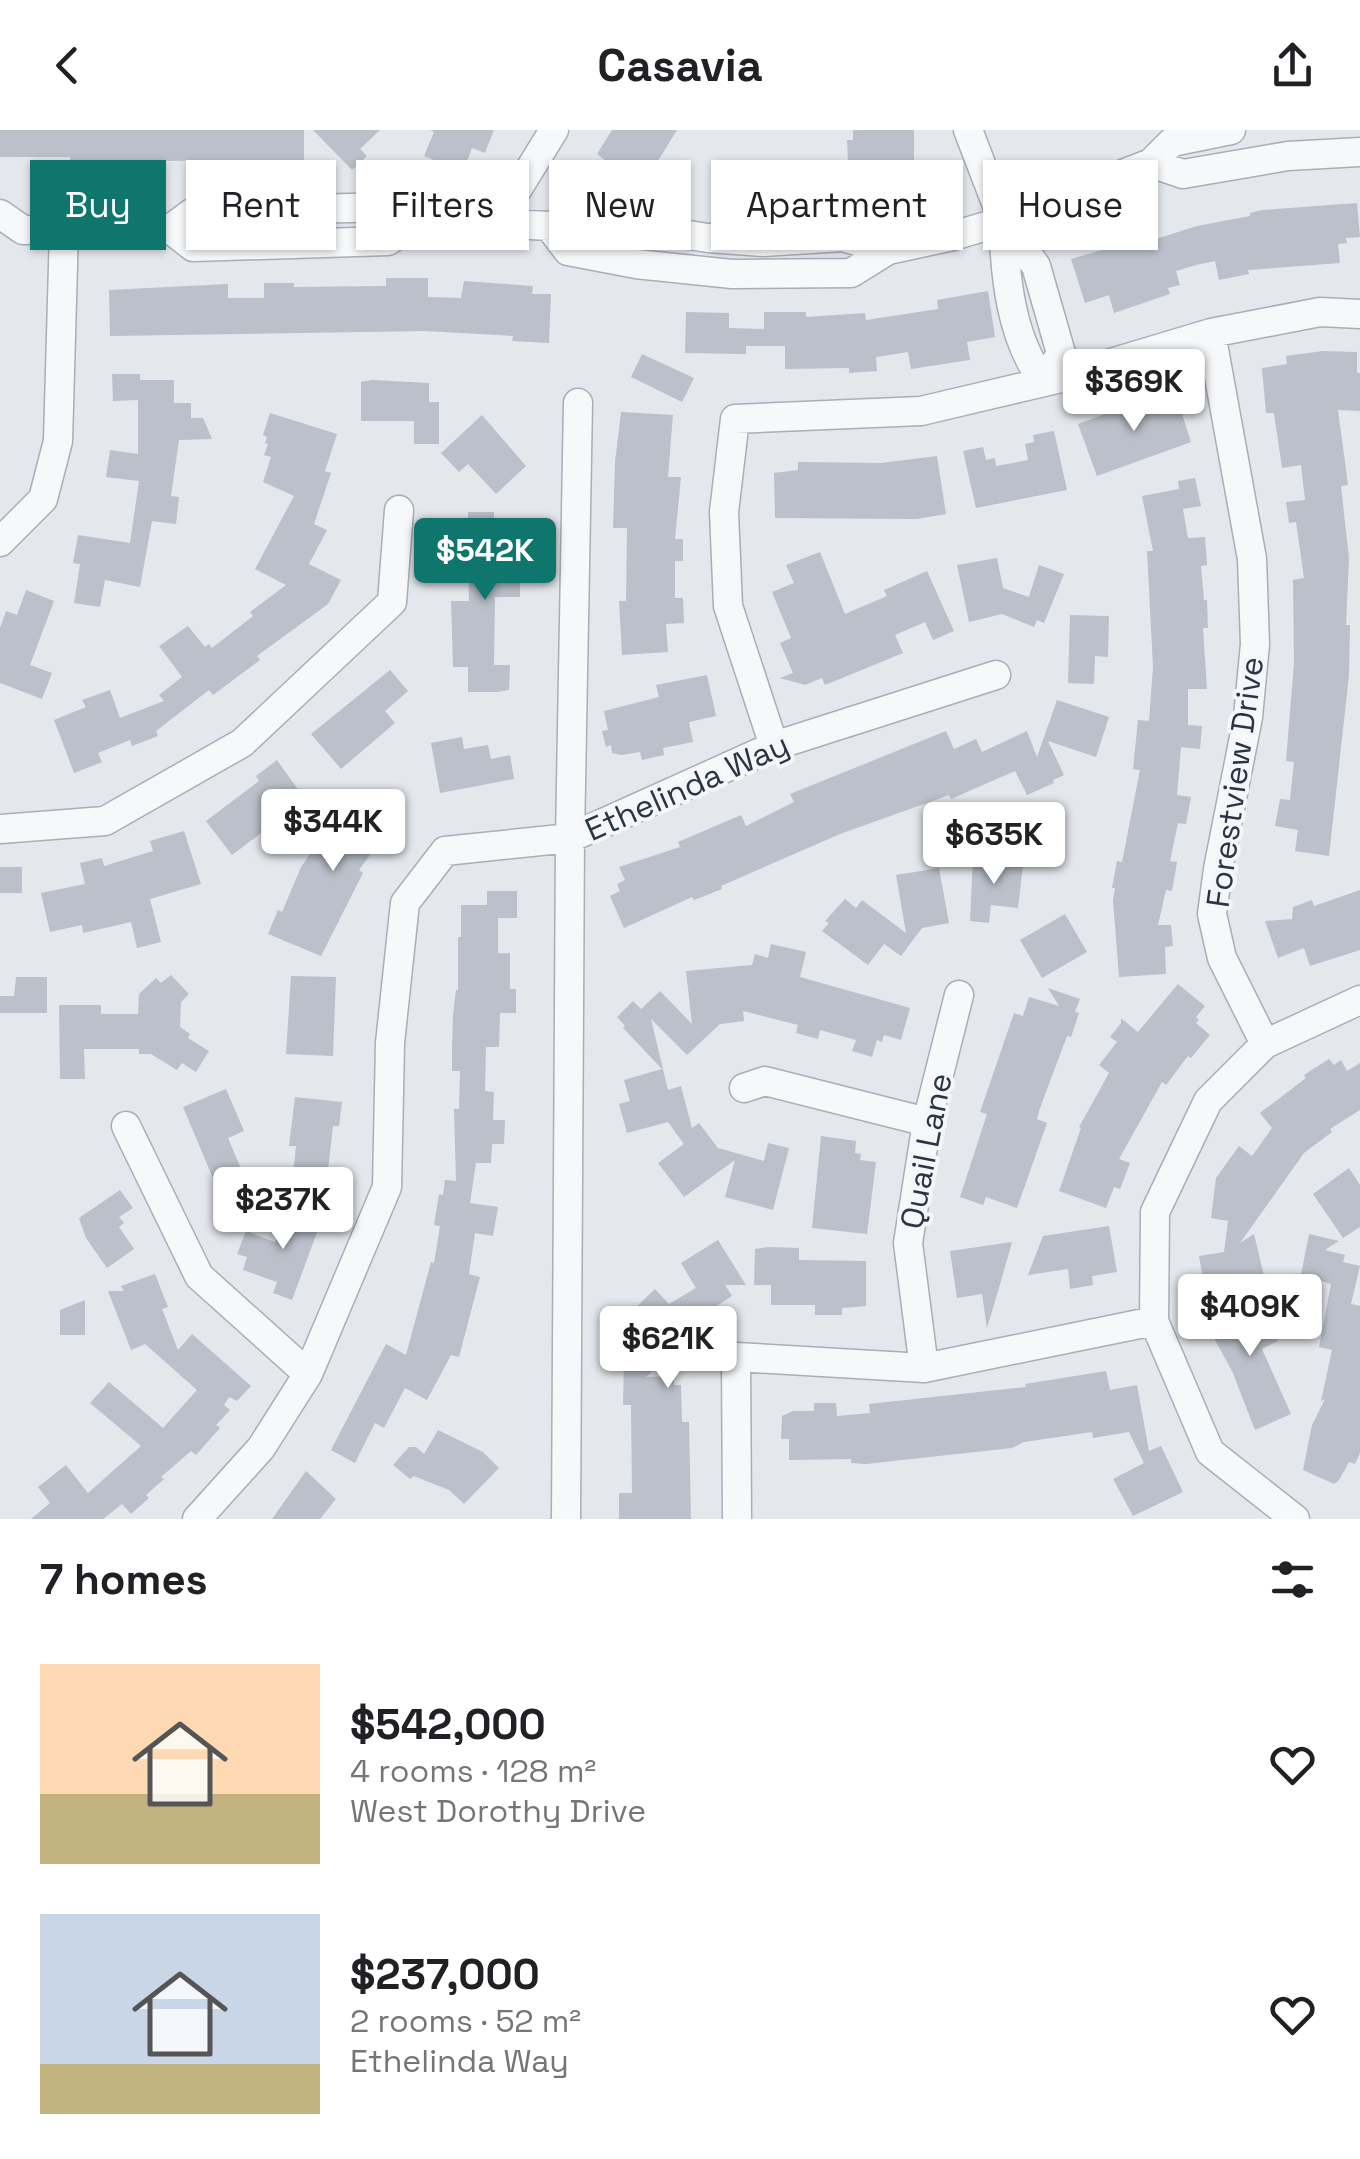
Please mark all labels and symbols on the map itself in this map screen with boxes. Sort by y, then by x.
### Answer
pin: $369K [1064,349,1204,434]
pin: $542K [415,518,555,603]
street label: Forestview Drive [1198,654,1272,910]
street label: Ethelinda Way [579,724,795,850]
pin: $344K [263,789,403,874]
pin: $635K [924,802,1064,887]
street label: Quail Lane [891,1070,961,1232]
pin: $237K [213,1167,353,1252]
pin: $409K [1180,1274,1320,1359]
pin: $621K [598,1306,738,1391]

